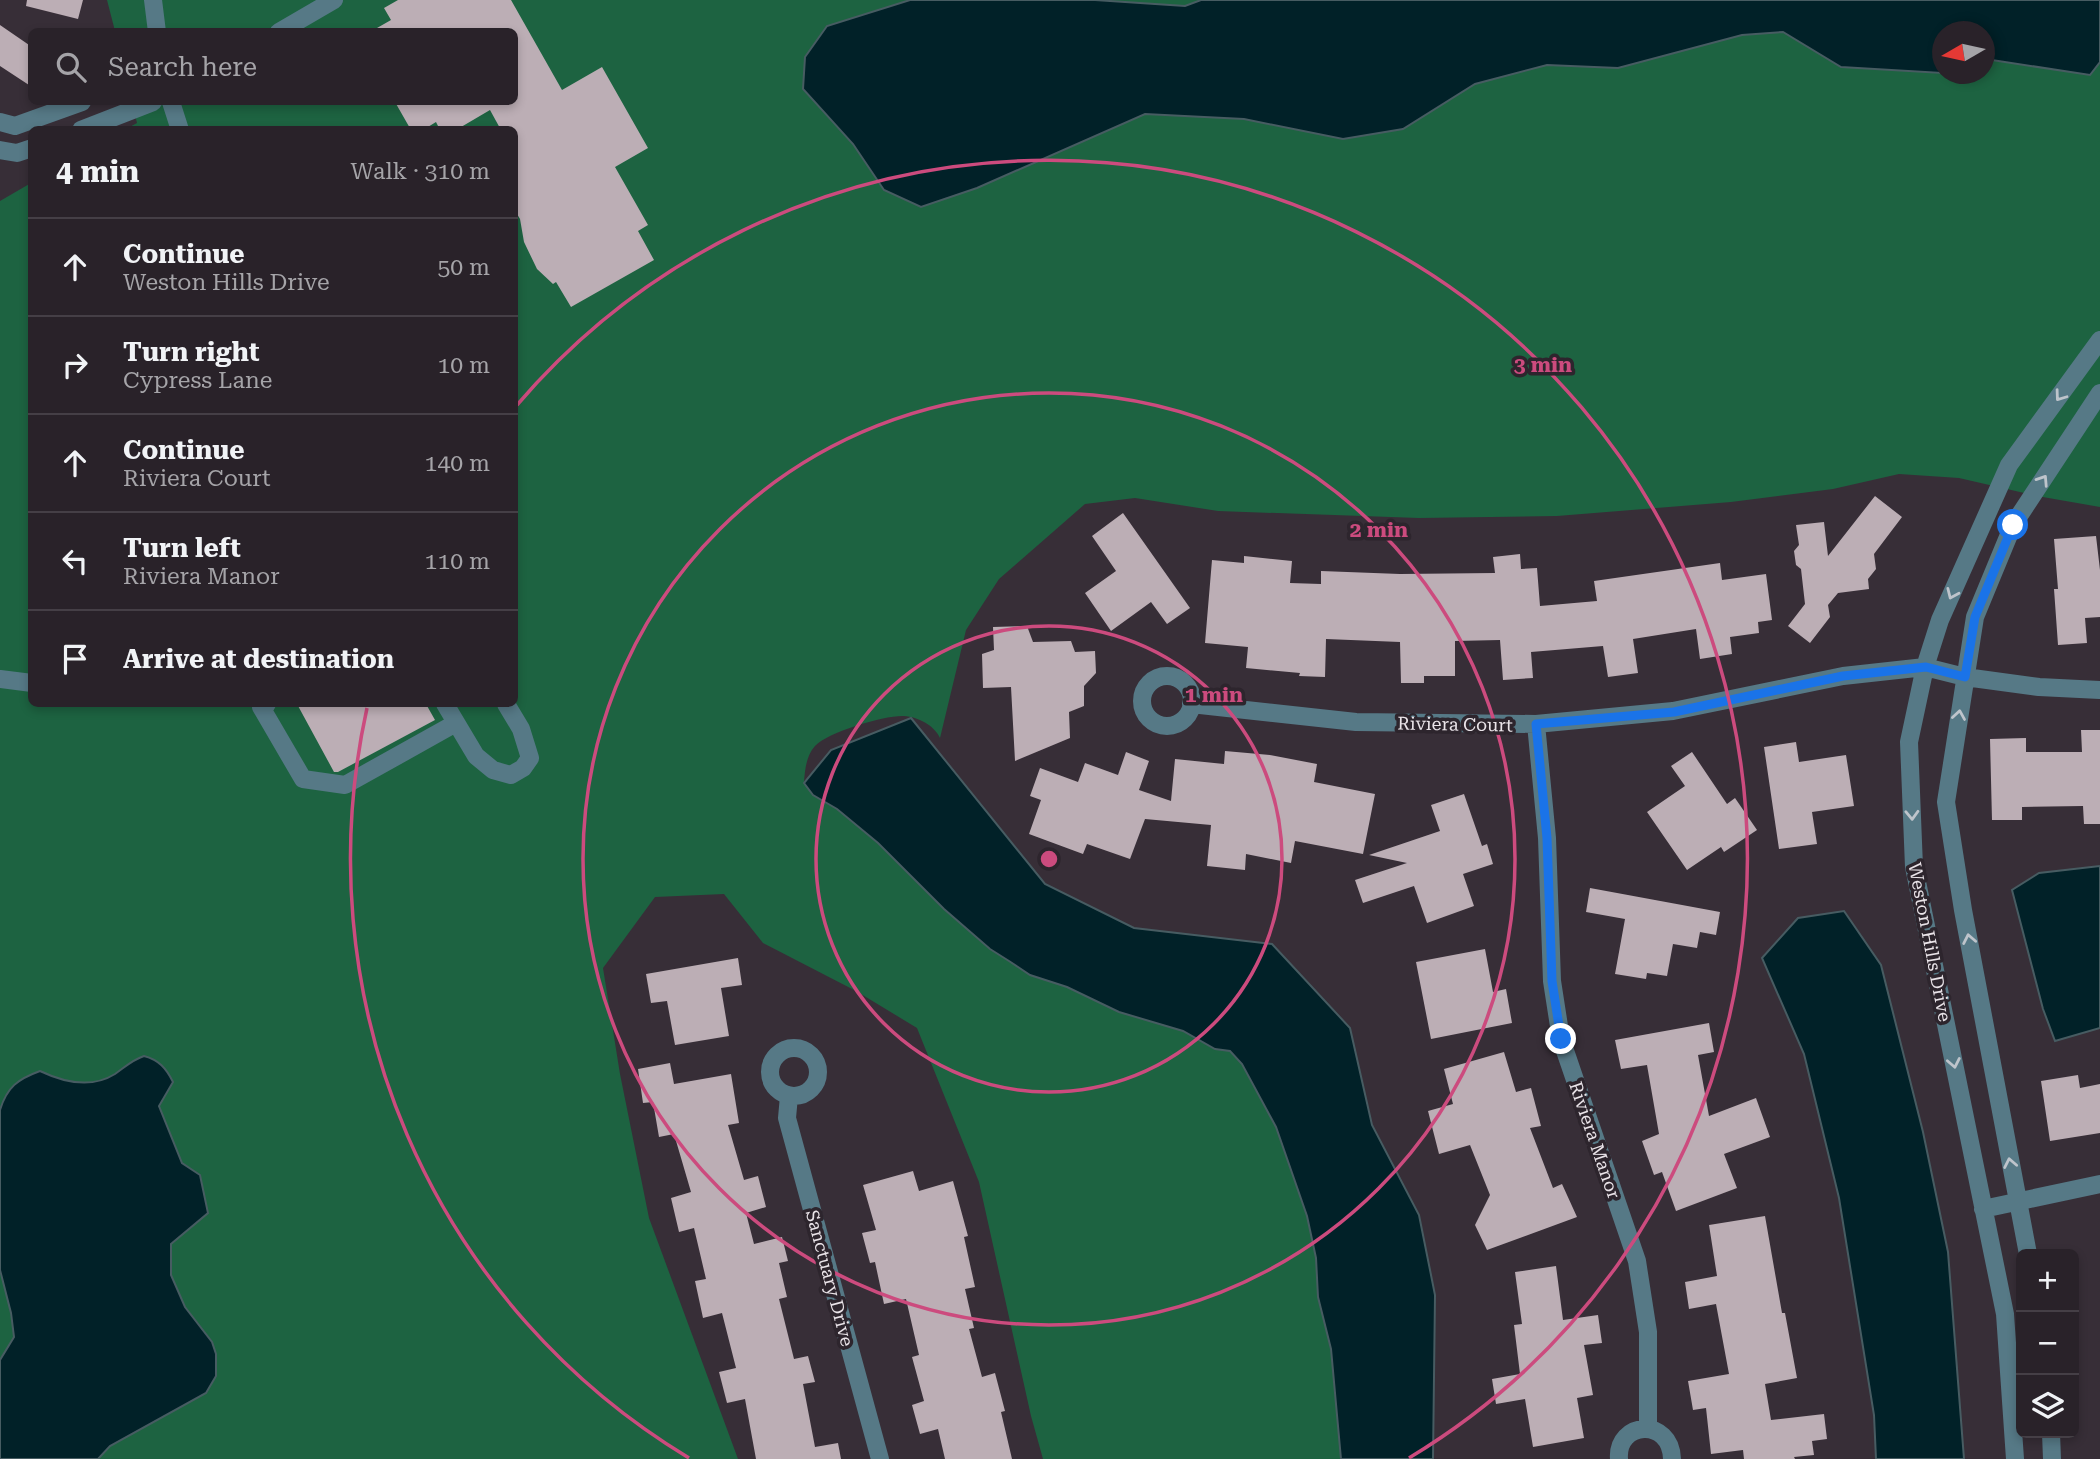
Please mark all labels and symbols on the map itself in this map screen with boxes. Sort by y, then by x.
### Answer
north arrow [1932,21,1995,84]
text: 3 min [1514,353,1572,377]
one-way arrow [2055,388,2068,400]
one-way arrow [2034,475,2047,488]
route start [1997,509,2028,540]
text: 2 min [1350,518,1408,542]
one-way arrow [1946,587,1960,600]
text: 1 min [1185,683,1243,707]
one-way arrow [1951,709,1966,721]
street label: Riviera Court [1397,712,1513,736]
one-way arrow [1904,810,1919,821]
centre of rings [1037,847,1061,871]
street label: Weston Hills Drive [1904,861,1956,1023]
one-way arrow [1962,933,1977,945]
route end [1545,1023,1576,1054]
one-way arrow [1945,1057,1960,1069]
street label: Riviera Manor [1565,1079,1625,1201]
one-way arrow [2004,1157,2019,1169]
street label: Sanctuary Drive [802,1207,858,1349]

